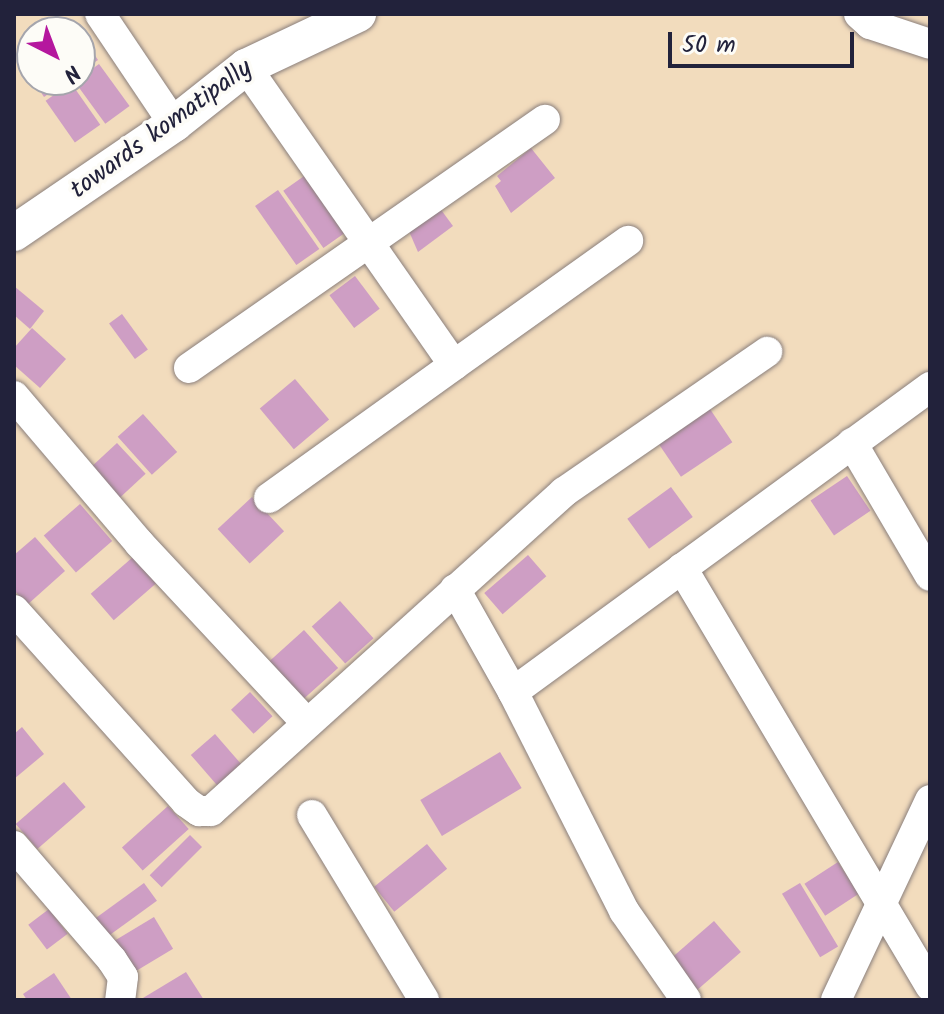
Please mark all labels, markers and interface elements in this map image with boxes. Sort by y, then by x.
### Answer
north arrow [16,16,96,96]
scale bar [672,16,858,66]
text: 50 m [682,26,736,65]
street label: towards komatipally [65,54,259,206]
text: N [54,55,88,90]

